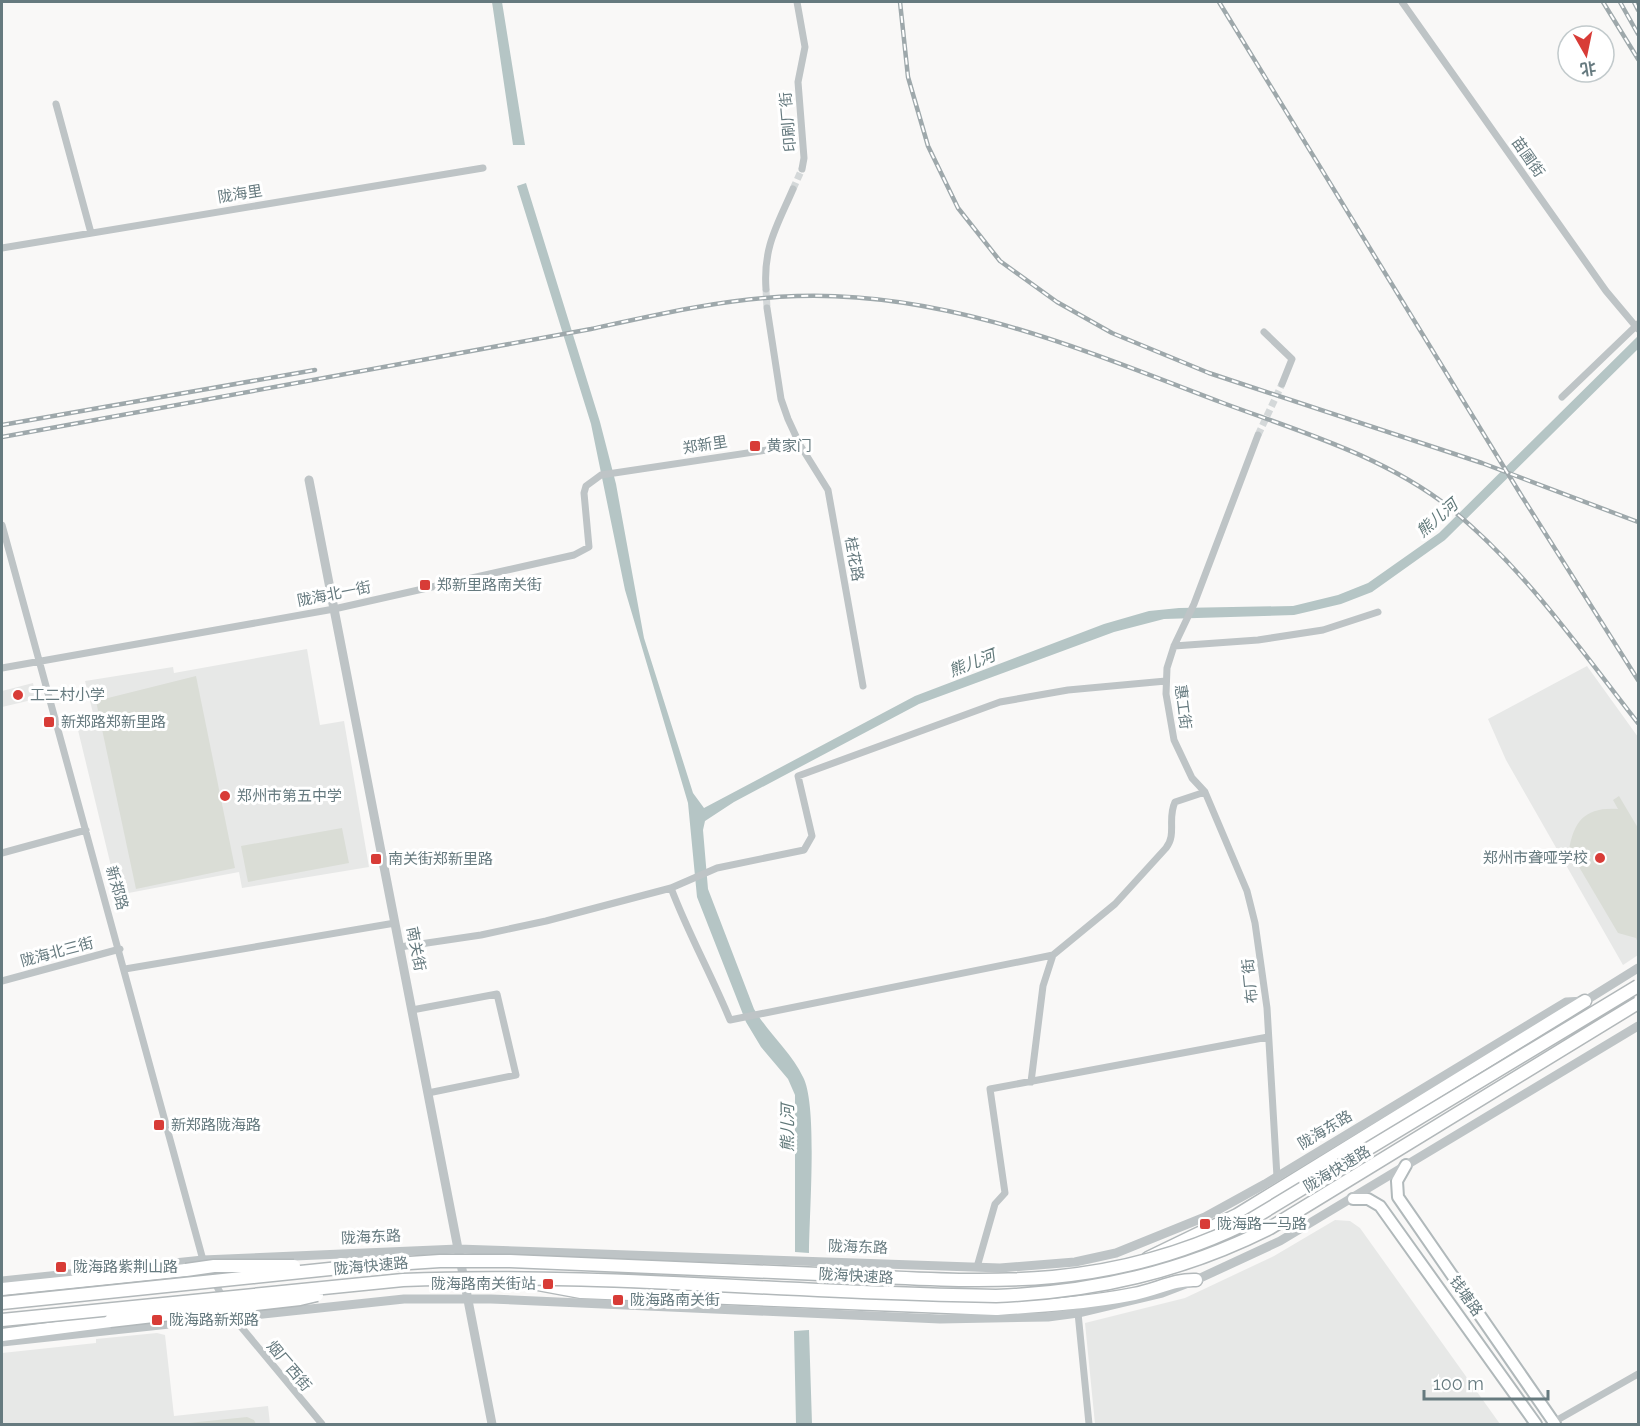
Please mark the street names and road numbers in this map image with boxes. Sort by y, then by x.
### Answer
street label: 印刷厂街 [776,91,800,153]
street label: 苗圃街 [1508,133,1548,181]
street label: 陇海里 [216,182,264,206]
street label: 郑新里 [681,433,729,457]
street label: 桂花路 [841,535,867,583]
street label: 陇海北一街 [295,578,373,610]
street label: 惠工街 [1171,684,1195,730]
street label: 新郑路 [102,864,132,912]
street label: 南关街 [403,925,429,973]
street label: 陇海北三街 [18,934,96,970]
street label: 布厂街 [1239,958,1261,1004]
street label: 陇海东路 [1295,1107,1355,1153]
street label: 陇海快速路 [1300,1142,1374,1196]
street label: 陇海东路 [341,1226,401,1248]
street label: 陇海东路 [828,1237,888,1257]
street label: 陇海快速路 [333,1254,409,1278]
street label: 陇海快速路 [818,1265,894,1287]
street label: 钱塘路 [1446,1272,1486,1320]
street label: 烟厂西街 [263,1337,315,1395]

